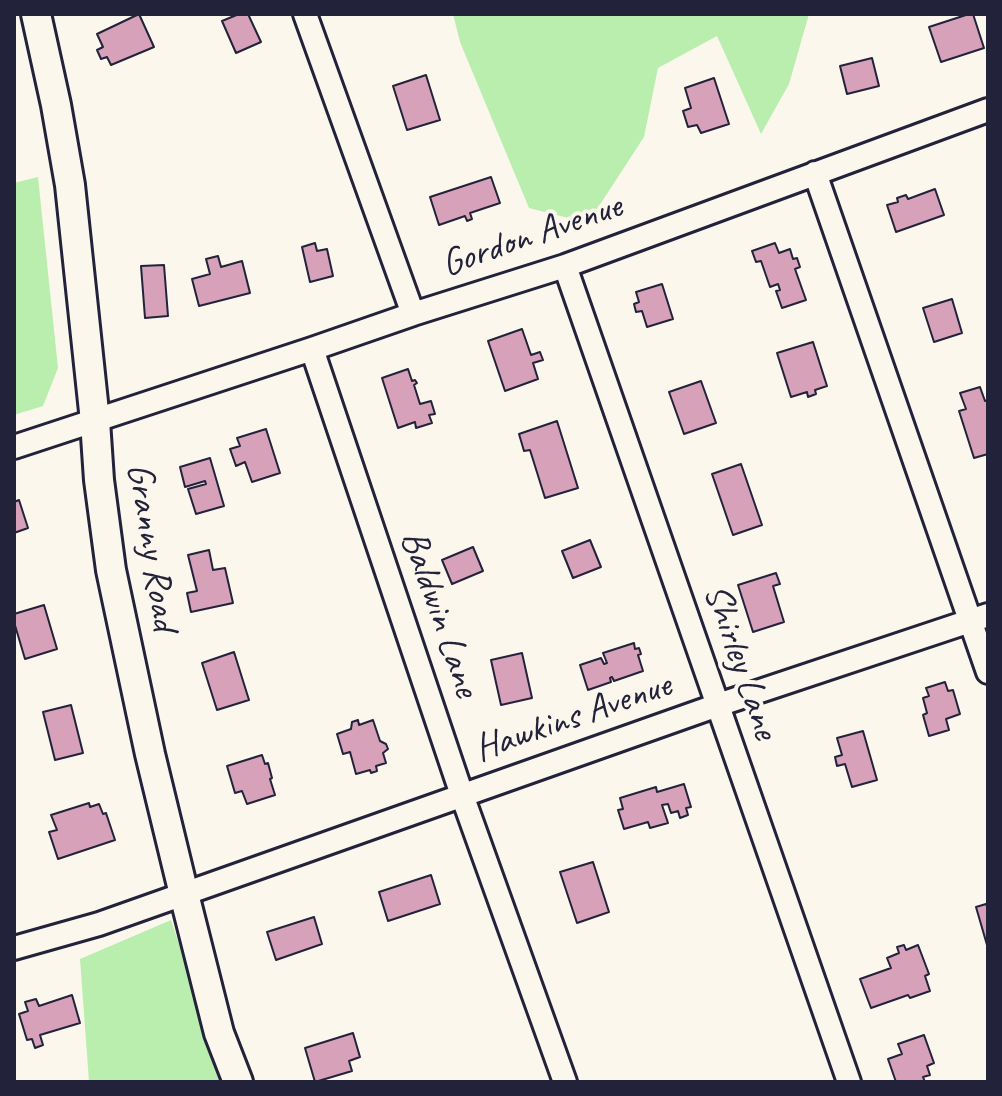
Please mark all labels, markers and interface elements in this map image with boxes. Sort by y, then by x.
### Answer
street label: Gordon Avenue [436,184,628,288]
street label: Granny Road [115,460,187,634]
street label: Baldwin Lane [389,525,489,703]
street label: Shirley Lane [692,579,788,745]
street label: Hawkins Avenue [469,663,677,773]

